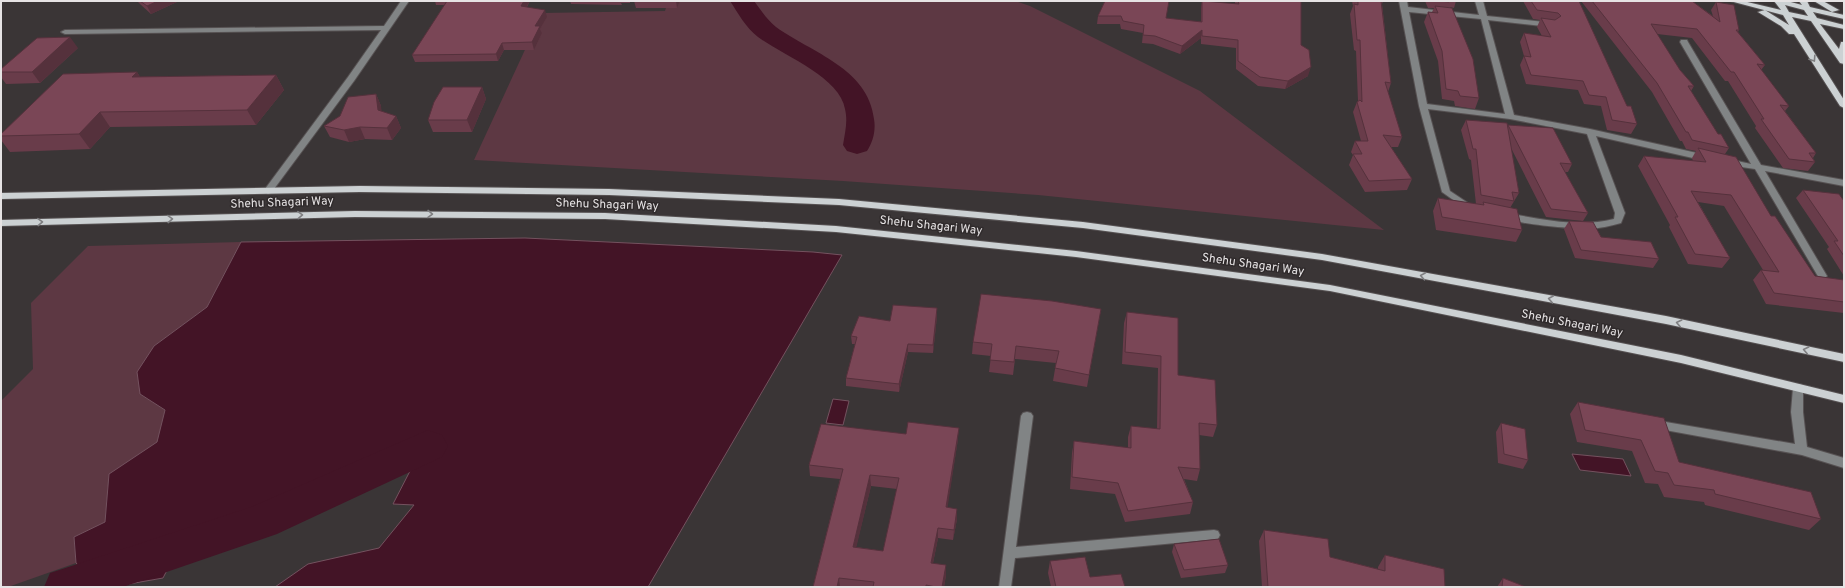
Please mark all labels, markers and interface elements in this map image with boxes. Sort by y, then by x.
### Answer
one-way arrow [1808,54,1815,61]
street label: Shehu Shagari Way [230,193,334,213]
street label: Shehu Shagari Way [555,195,659,215]
one-way arrow [427,210,433,218]
one-way arrow [297,211,303,219]
street label: Shehu Shagari Way [879,213,983,239]
one-way arrow [167,214,173,223]
one-way arrow [37,218,43,226]
street label: Shehu Shagari Way [1201,250,1305,280]
one-way arrow [1420,272,1426,281]
one-way arrow [1548,296,1554,304]
street label: Shehu Shagari Way [1520,306,1624,342]
one-way arrow [1675,320,1682,328]
one-way arrow [1803,346,1809,354]

